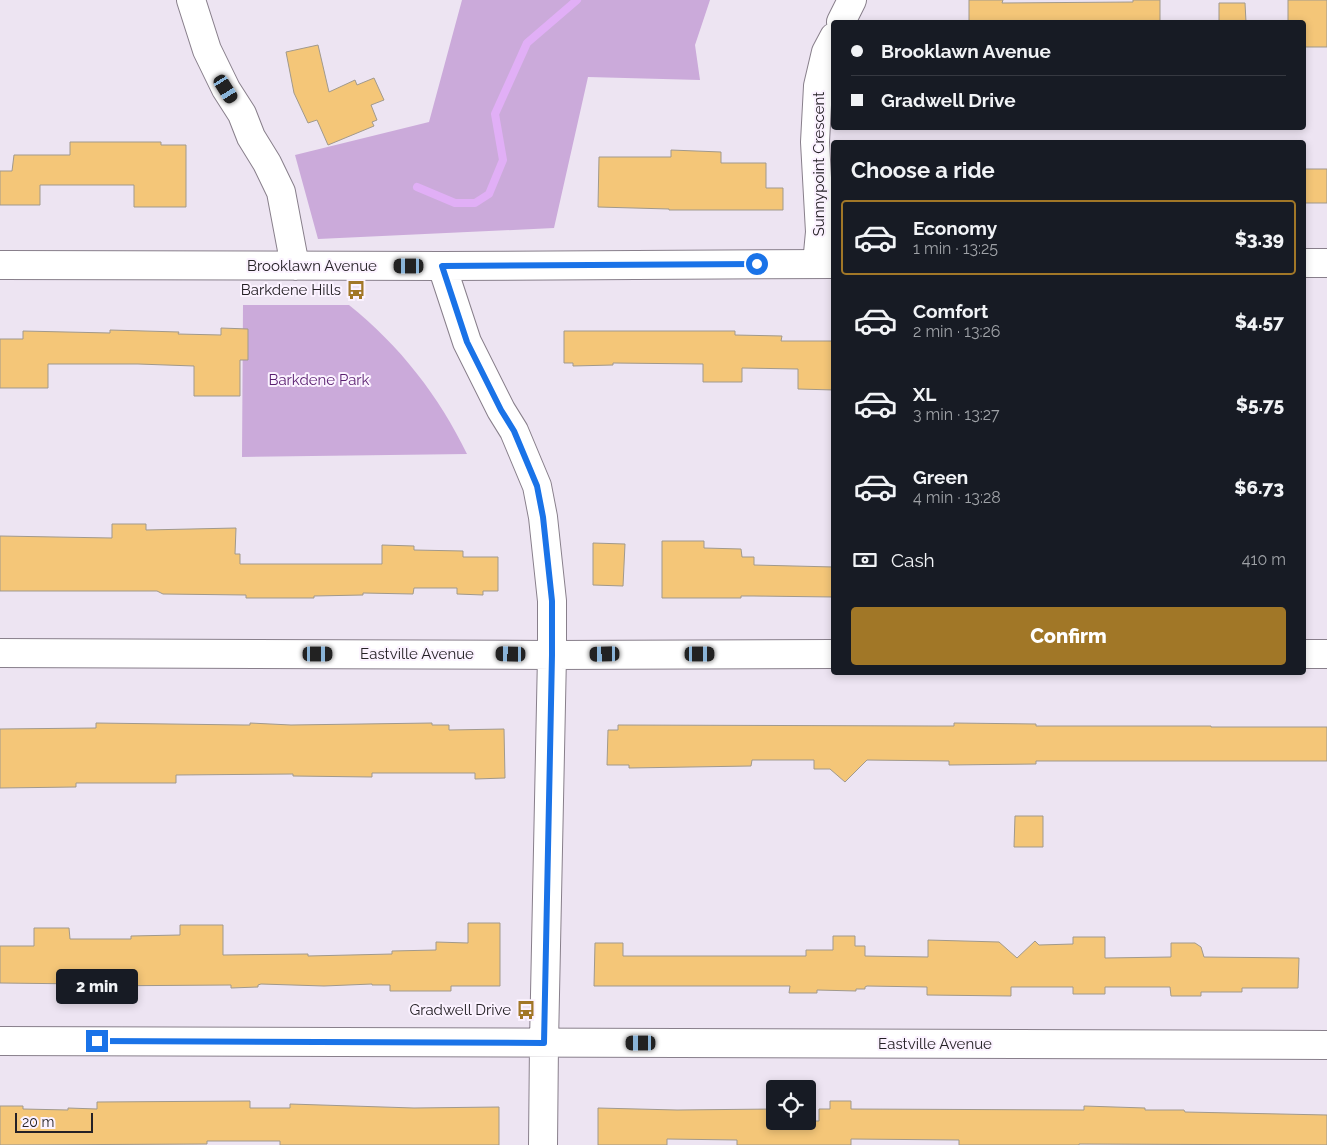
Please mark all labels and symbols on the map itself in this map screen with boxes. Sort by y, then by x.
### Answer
car [211,72,240,106]
street label: Sunnypoint Crescent [810,92,828,236]
route start [746,253,768,275]
street label: Brooklawn Avenue [247,257,377,275]
car [394,259,424,274]
bus stop icon: Barkdene Hills [345,279,367,301]
place label: Barkdene Hills [241,281,341,299]
park label: Barkdene Park [268,371,370,389]
street label: Eastville Avenue [360,645,474,663]
car [495,646,526,662]
car [589,646,620,662]
car [303,647,333,662]
car [685,647,715,662]
callout: 2 min [56,968,138,1004]
bus stop icon: Gradwell Drive [515,999,537,1021]
place label: Gradwell Drive [409,1001,511,1019]
route end [86,1030,108,1052]
street label: Eastville Avenue [878,1035,992,1053]
car [626,1036,656,1051]
scale bar [15,1110,92,1133]

